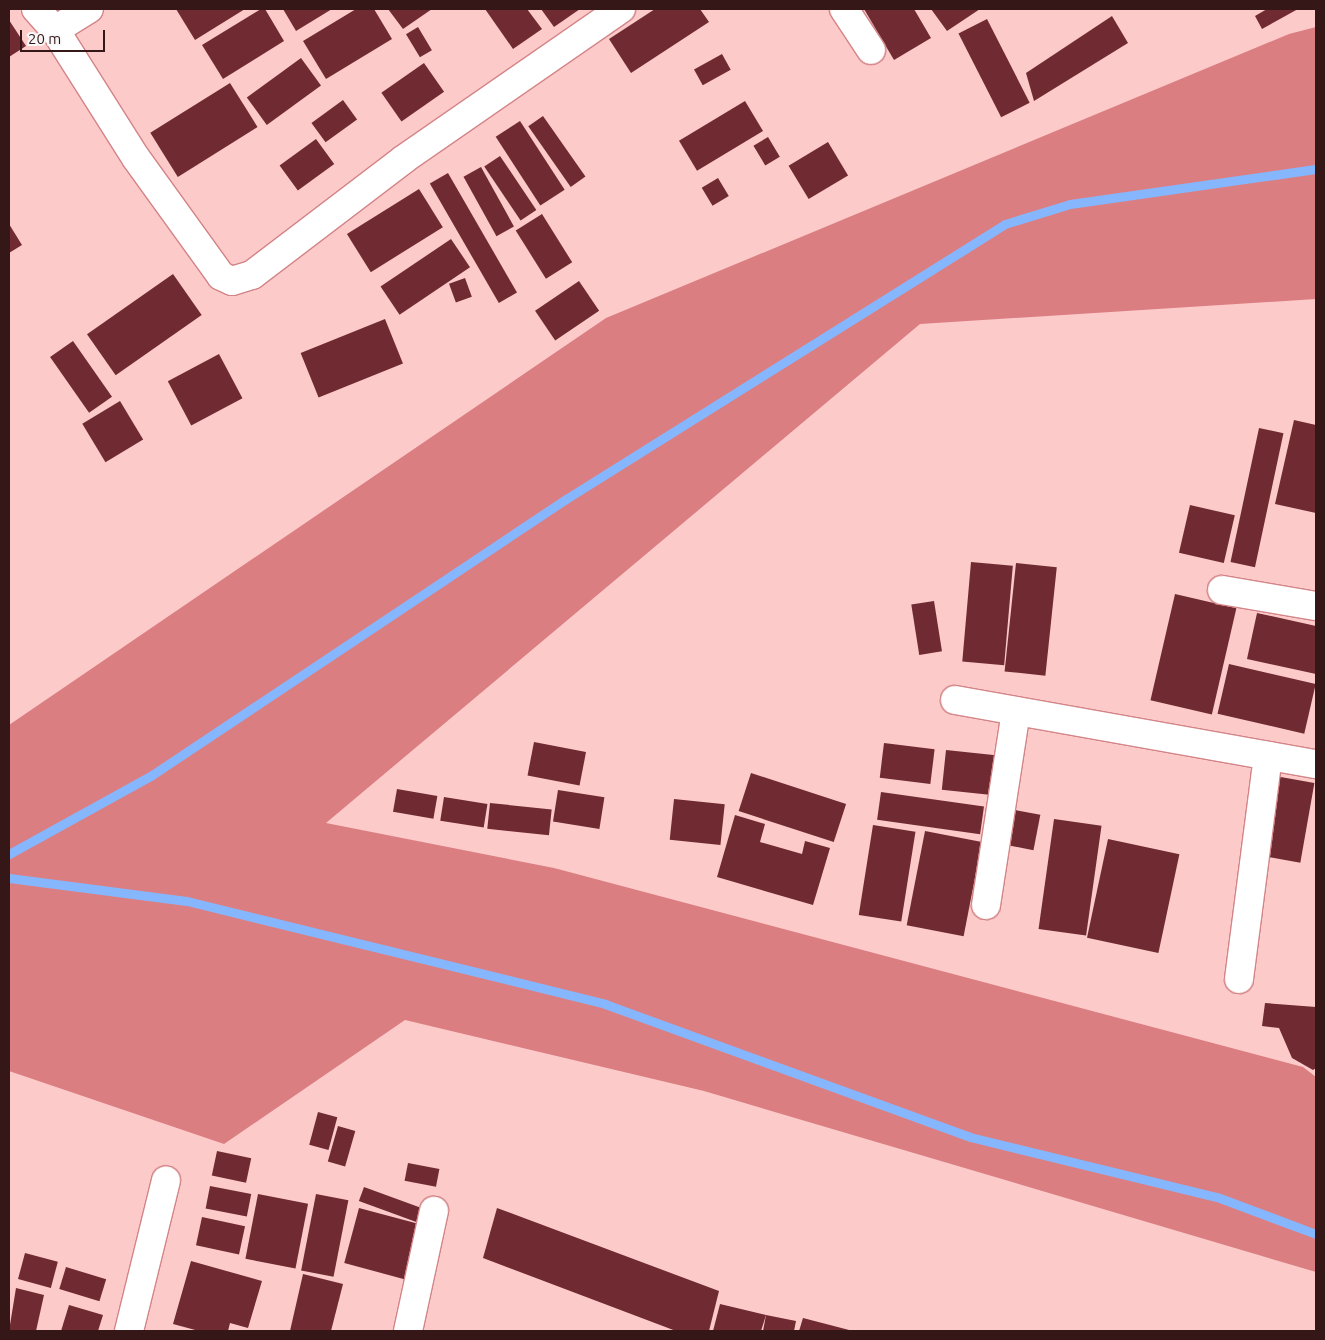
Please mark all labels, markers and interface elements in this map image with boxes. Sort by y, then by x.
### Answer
scale bar [22,20,108,52]
text: 20 m [28,30,61,47]

